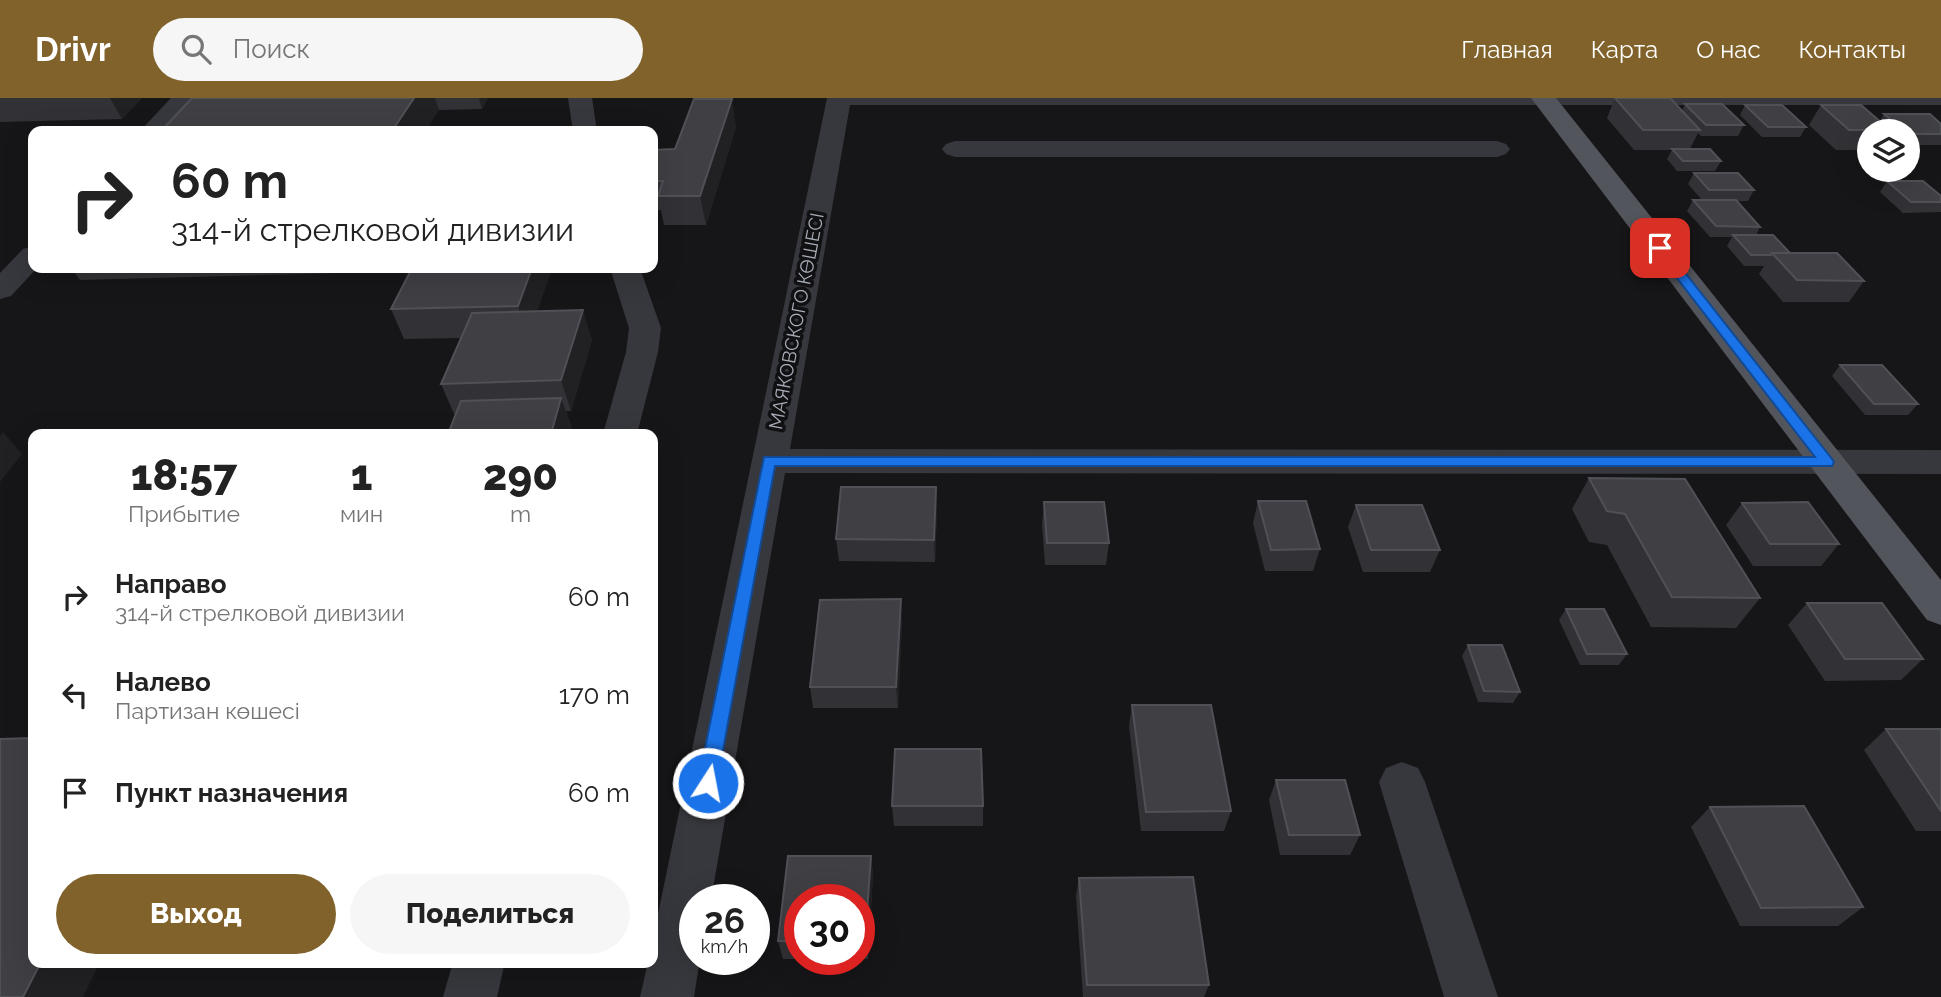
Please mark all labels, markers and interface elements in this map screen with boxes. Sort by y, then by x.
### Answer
search box [153,18,643,81]
text: Drivr [35,30,111,69]
icon: search [177,30,215,68]
text: Поиск [233,34,310,64]
text: Главная [1461,35,1553,64]
text: Карта [1591,35,1658,64]
text: О нас [1696,35,1761,64]
text: Контакты [1799,35,1906,64]
map controls [1857,119,1920,182]
button: layers [1857,119,1920,182]
text: 60 m [171,152,288,209]
icon: right [56,154,147,245]
text: 314-й стрелковой дивизии [171,211,574,248]
street label: МАЯКОВСКОГО КӨШЕСІ [764,211,828,431]
pin [1630,218,1690,278]
icon: arrive [1641,229,1679,267]
text: 18:57 [131,451,237,500]
text: 1 [351,451,372,500]
text: 290 [483,451,558,500]
text: Прибытие [128,500,240,527]
text: мин [340,500,383,527]
text: m [510,500,531,527]
text: Направо [115,569,226,599]
icon: right [56,578,94,616]
text: 60 m [568,582,630,612]
text: 314-й стрелковой дивизии [115,599,405,626]
text: Налево [115,667,211,697]
icon: left [56,676,94,714]
text: 170 m [559,680,630,710]
text: Партизан көшесі [115,697,300,724]
position arrow [671,746,745,820]
icon: arrive [56,774,94,812]
text: Пункт назначения [115,778,348,808]
text: 60 m [568,778,630,808]
button: Выход [56,874,336,954]
button: Поделиться [350,874,630,954]
speed limit sign: 30 [784,884,875,975]
text: 26 [704,900,745,941]
text: km/h [701,936,748,957]

